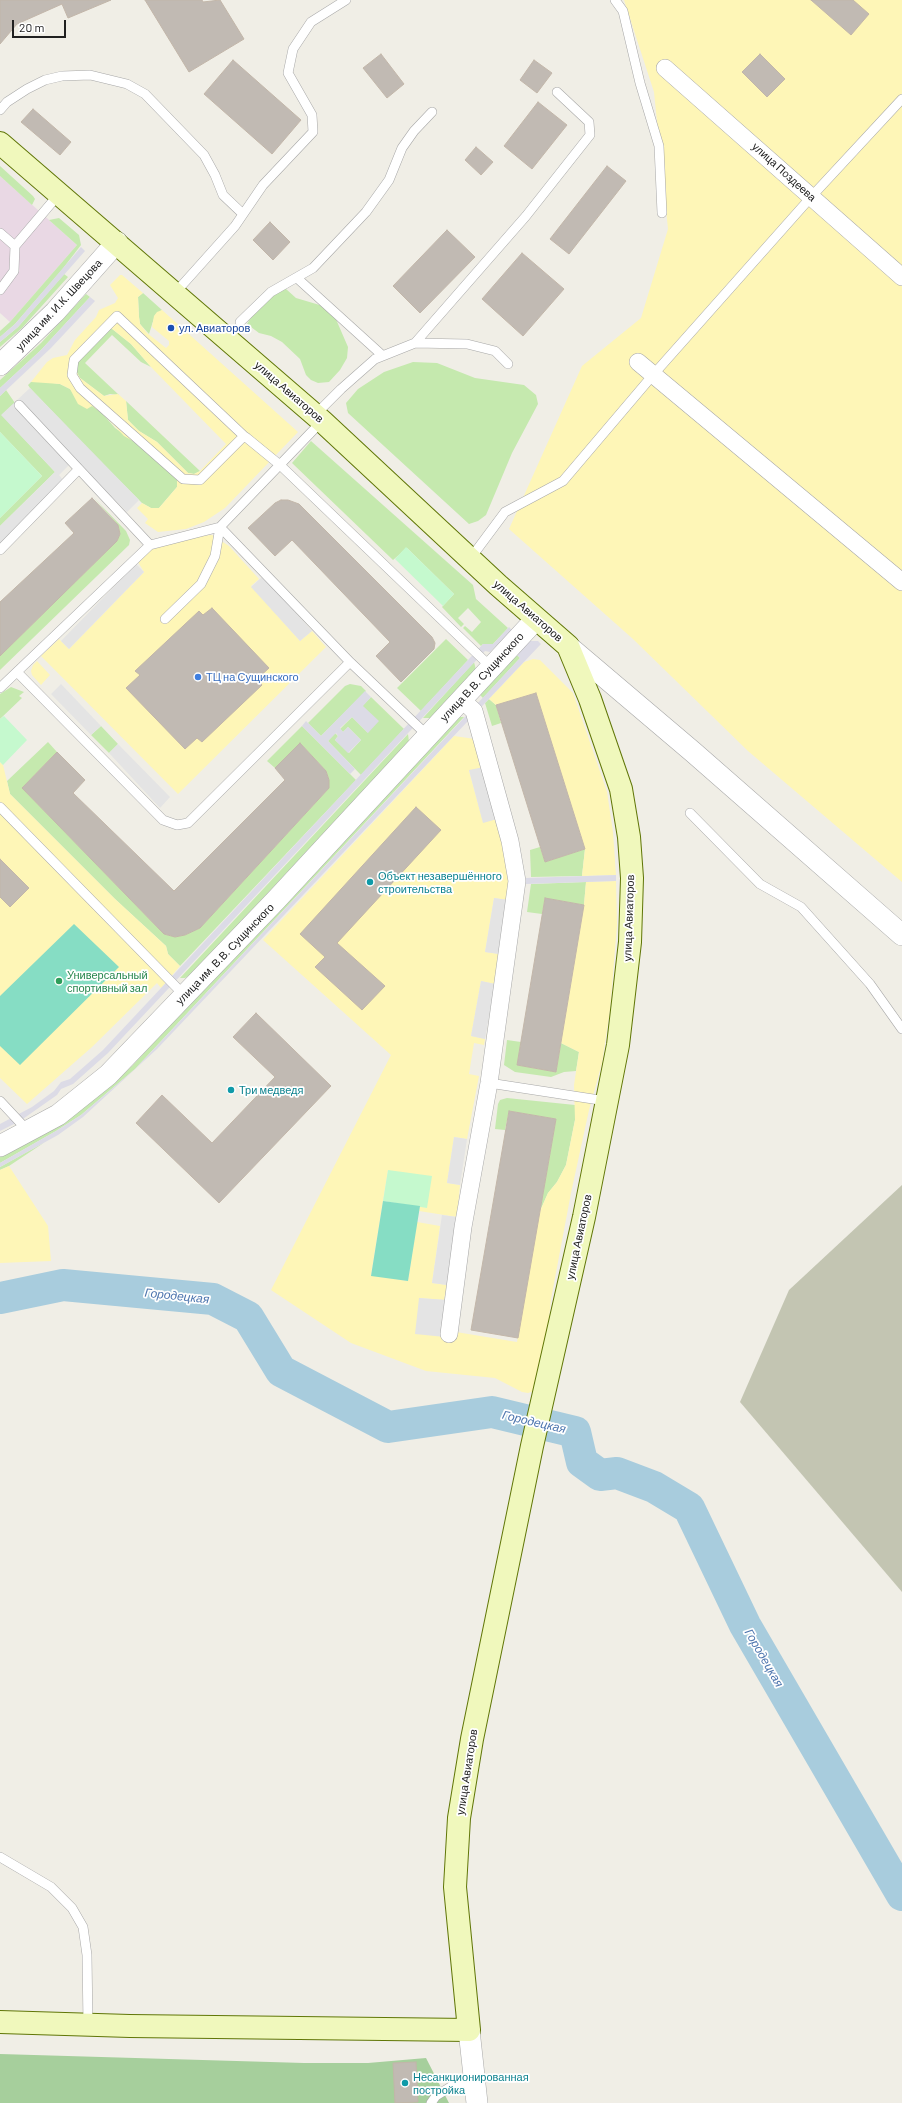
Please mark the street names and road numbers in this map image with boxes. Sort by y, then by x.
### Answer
street label: улица Поздеева [749,140,819,204]
street label: улица им. И.К. Швецова [13,257,105,353]
street label: улица Авиаторов [252,359,326,425]
street label: улица Авиаторов [491,578,565,644]
street label: улица В.В. Сущинского [437,630,527,724]
street label: улица Авиаторов [621,874,637,962]
street label: улица им. В.В. Сущинского [173,901,277,1007]
street label: улица Авиаторов [564,1193,594,1281]
street label: улица Авиаторов [454,1728,480,1816]

